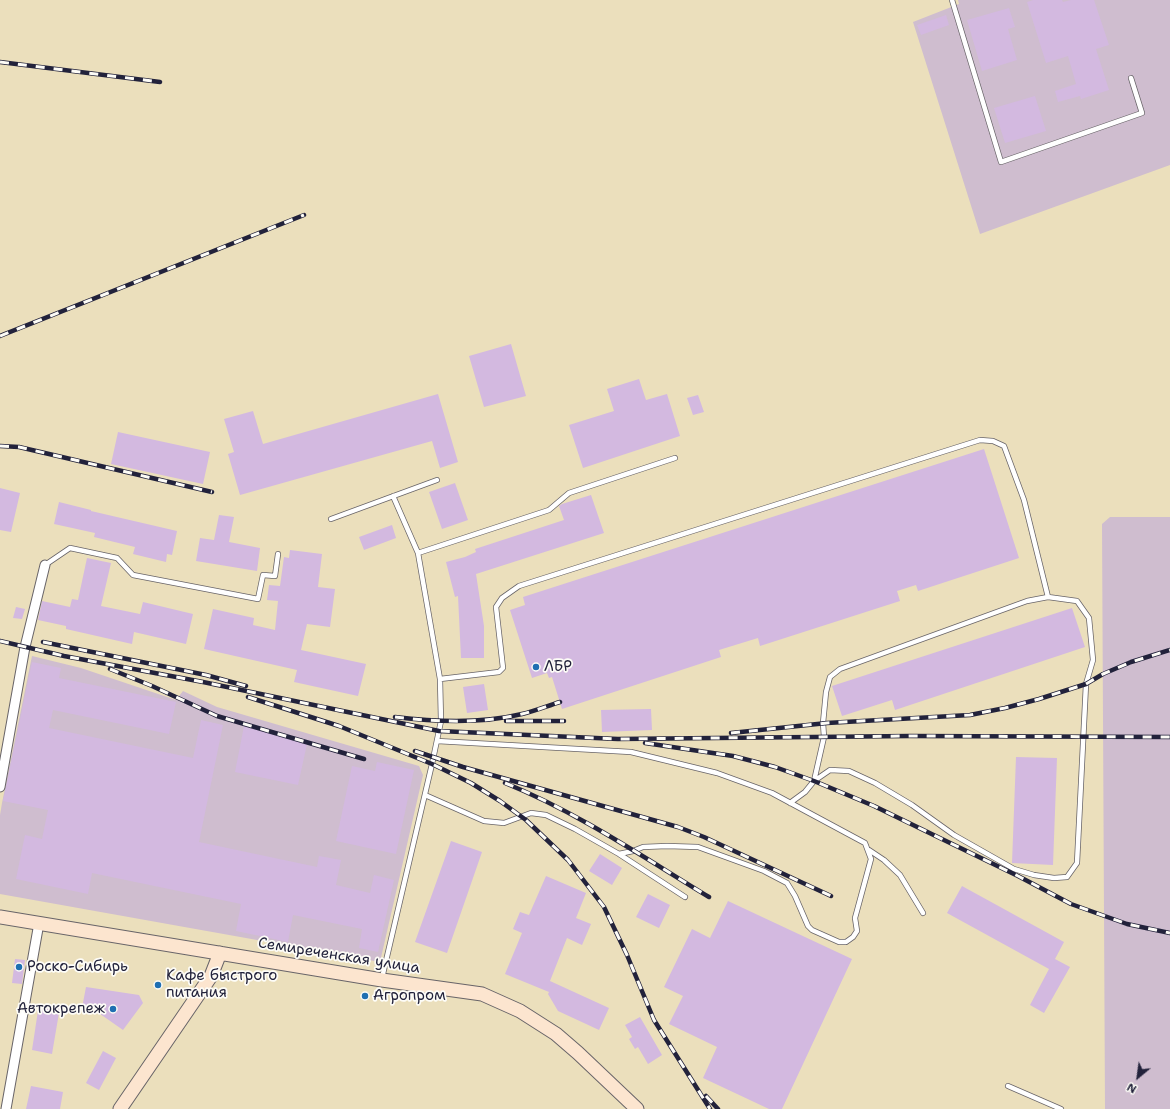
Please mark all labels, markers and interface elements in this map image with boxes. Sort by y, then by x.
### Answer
place label: ЛБР [544,658,572,676]
marker: ЛБР [531,662,541,672]
street label: Семиреченская улица [257,934,421,978]
place label: Роско-Сибирь [27,958,128,976]
marker: Роско-Сибирь [14,962,24,972]
place label: Кафе быстрого питания [166,967,277,1002]
marker: Кафе быстрого питания [153,980,163,990]
place label: Агропром [373,987,446,1005]
marker: Агропром [360,991,370,1001]
place label: Автокрепеж [17,1000,105,1018]
marker: Автокрепеж [108,1004,118,1014]
north arrow [1118,1057,1158,1097]
text: N [1124,1079,1139,1097]

